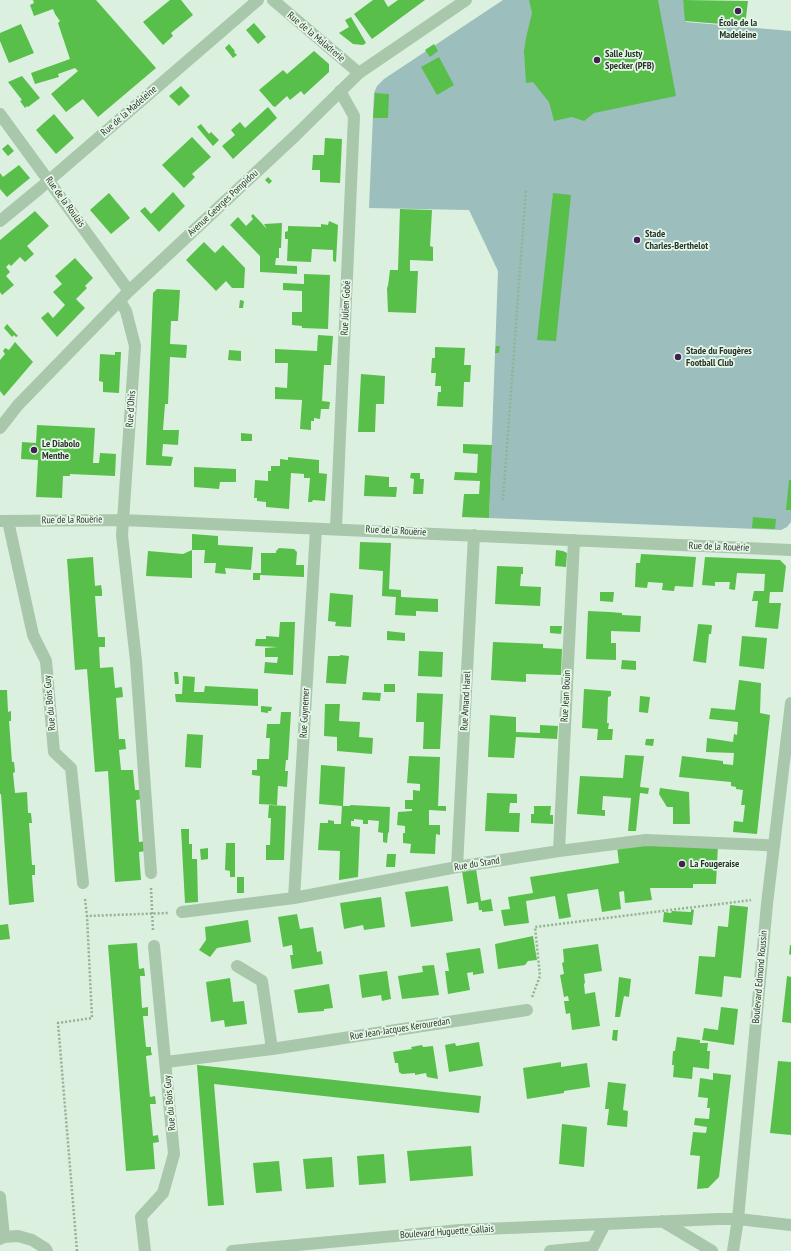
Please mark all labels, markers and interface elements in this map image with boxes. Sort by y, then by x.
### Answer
marker: École de la Madeleine [733,6,743,16]
street label: Rue de la Maladrerie [285,9,347,65]
place label: École de la Madeleine [719,17,757,40]
place label: Salle Justy Specker (PFB) [605,48,654,72]
marker: Salle Justy Specker (PFB) [592,55,602,65]
street label: Rue de la Madeleine [98,83,160,139]
street label: Avenue Georges Pompidou [185,167,261,239]
street label: Rue de la Roulais [43,174,87,230]
place label: Stade Charles-Berthelot [645,228,708,252]
marker: Stade Charles-Berthelot [632,235,642,245]
street label: Rue Julien Gobé [339,280,353,336]
place label: Stade du Fougères Football Club [686,345,752,368]
marker: Stade du Fougères Football Club [673,352,683,362]
street label: Rue d'Ohis [124,390,138,428]
place label: Le Diabolo Menthe [42,438,80,462]
marker: Le Diabolo Menthe [29,445,39,455]
street label: Rue de la Rouërie [42,513,102,527]
street label: Rue de la Rouërie [365,523,427,539]
street label: Rue de la Rouërie [688,540,750,554]
street label: Rue Jean Bouin [559,670,573,722]
street label: Rue Amand Harel [458,671,474,731]
street label: Rue du Bois Guy [42,675,58,731]
street label: Rue Guynemer [298,688,312,738]
street label: Rue du Stand [453,854,501,874]
place label: La Fougeraise [690,858,739,870]
marker: La Fougeraise [677,859,687,869]
street label: Boulevard Edmond Roussin [750,930,770,1024]
street label: Rue Jean-Jacques Kerouredan [349,1015,451,1043]
street label: Rue du Bois Guy [162,1075,178,1131]
street label: Boulevard Huguette Gallais [400,1223,494,1241]

